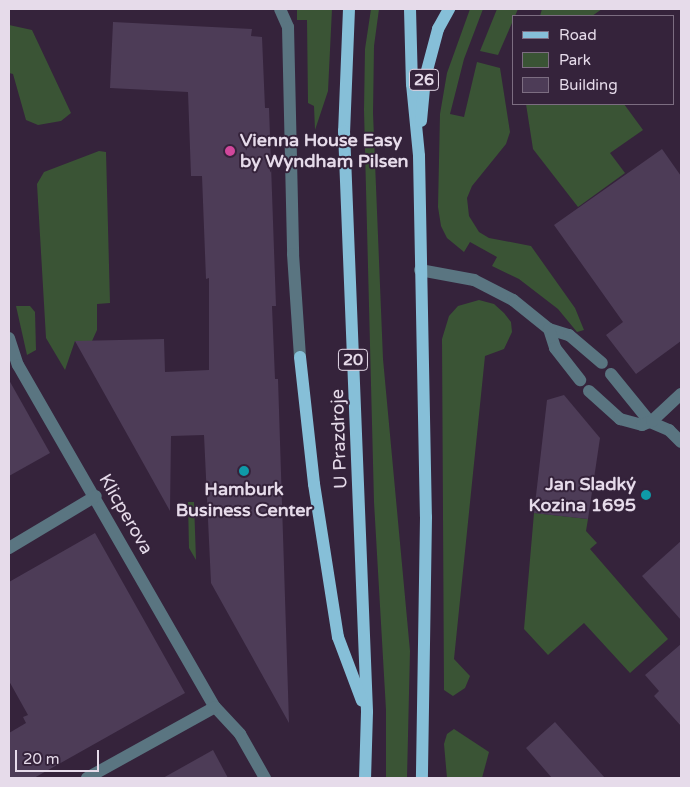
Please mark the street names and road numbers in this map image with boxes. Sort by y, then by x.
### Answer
road number: 26 [408,66,440,94]
road number: 20 [337,346,369,374]
street label: U Prazdroje [326,389,352,489]
street label: Klicperova [94,470,158,558]

